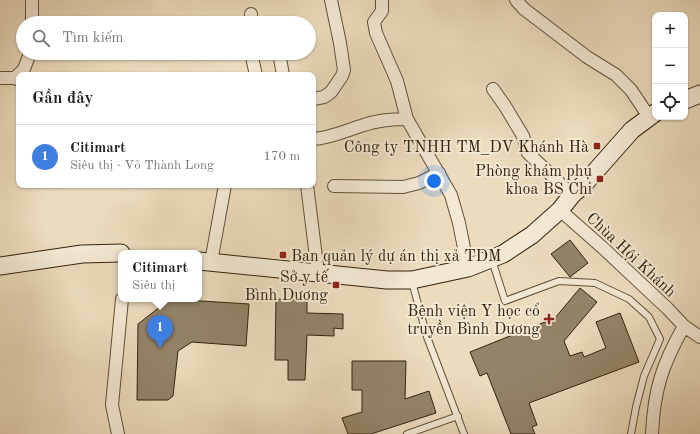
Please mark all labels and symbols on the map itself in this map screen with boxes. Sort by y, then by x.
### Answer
place label: Công ty TNHH TM_DV Khánh Hà [344,140,589,156]
marker: Công ty TNHH TM_DV Khánh Hà [592,141,602,151]
place label: Phòng khám phụ khoa BS Chi [475,164,592,198]
your location [424,171,444,191]
marker: Phòng khám phụ khoa BS Chi [595,174,605,184]
street label: Chùa Hội Khánh [583,210,679,301]
place label: Ban quản lý dự án thị xả TDM [291,249,501,265]
marker: Ban quản lý dự án thị xả TDM [278,250,288,260]
place label: Sở y tế Bình Dương [245,268,330,304]
marker: Sở y tế Bình Dương [331,280,341,290]
place label: Bệnh viện Y học cổ truyền Bình Dương [407,302,540,338]
marker: Bệnh viện Y học cổ truyền Bình Dương [543,313,555,325]
pin: 1 [147,315,173,348]

